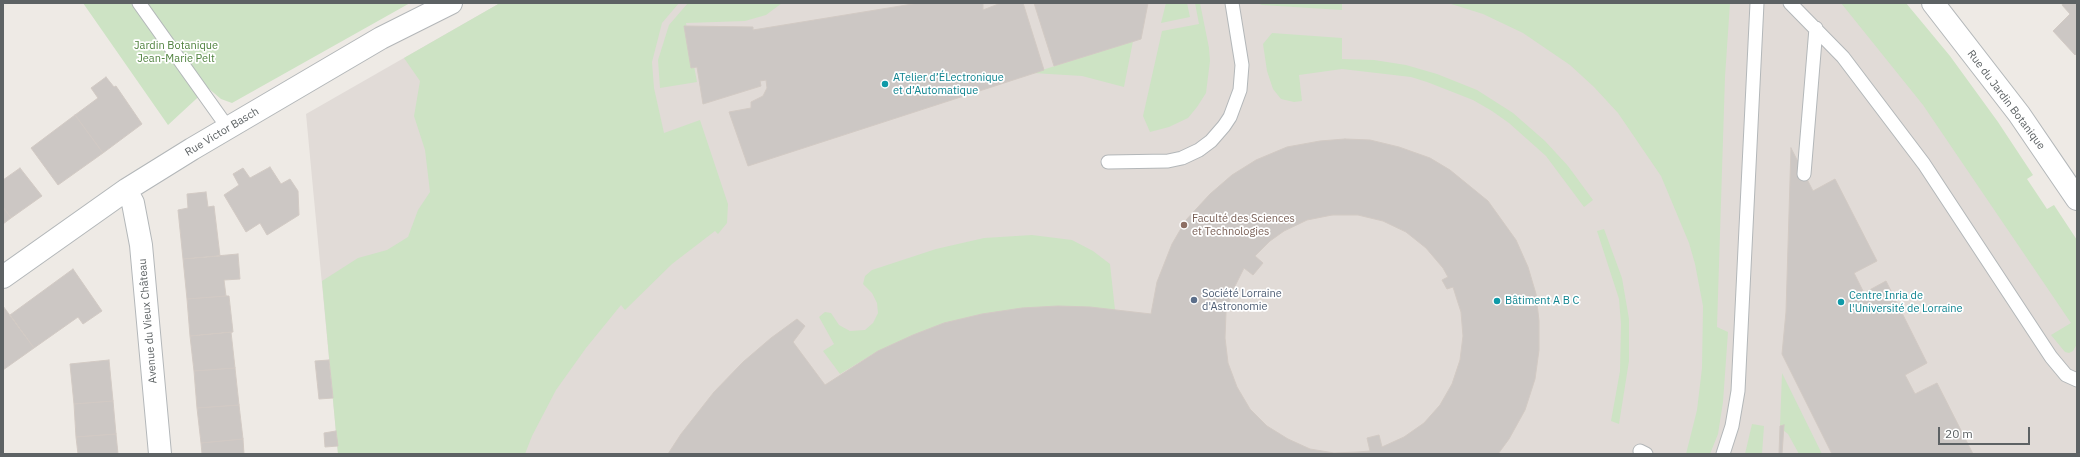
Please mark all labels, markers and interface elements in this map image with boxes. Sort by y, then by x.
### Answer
park label: Jardin Botanique Jean-Marie Pelt [134,39,218,65]
street label: Rue du Jardin Botanique [1964,48,2048,152]
place label: ATelier d’ÉLectronique et d’Automatique [893,71,1004,97]
marker: ATelier d’ÉLectronique et d’Automatique [880,79,890,89]
street label: Rue Victor Basch [183,105,261,159]
place label: Faculté des Sciences et Technologies [1192,212,1295,238]
marker: Faculté des Sciences et Technologies [1179,220,1189,230]
street label: Avenue du Vieux Château [136,258,160,384]
place label: Société Lorraine d'Astronomie [1202,287,1282,313]
place label: Centre Inria de l'Université de Lorraine [1849,289,1963,315]
place label: Bâtiment A B C [1505,294,1579,308]
marker: Société Lorraine d'Astronomie [1189,295,1199,305]
marker: Bâtiment A B C [1492,296,1502,306]
marker: Centre Inria de l'Université de Lorraine [1836,297,1846,307]
scale bar [1940,419,2032,445]
text: 20 m [1945,426,1973,441]

